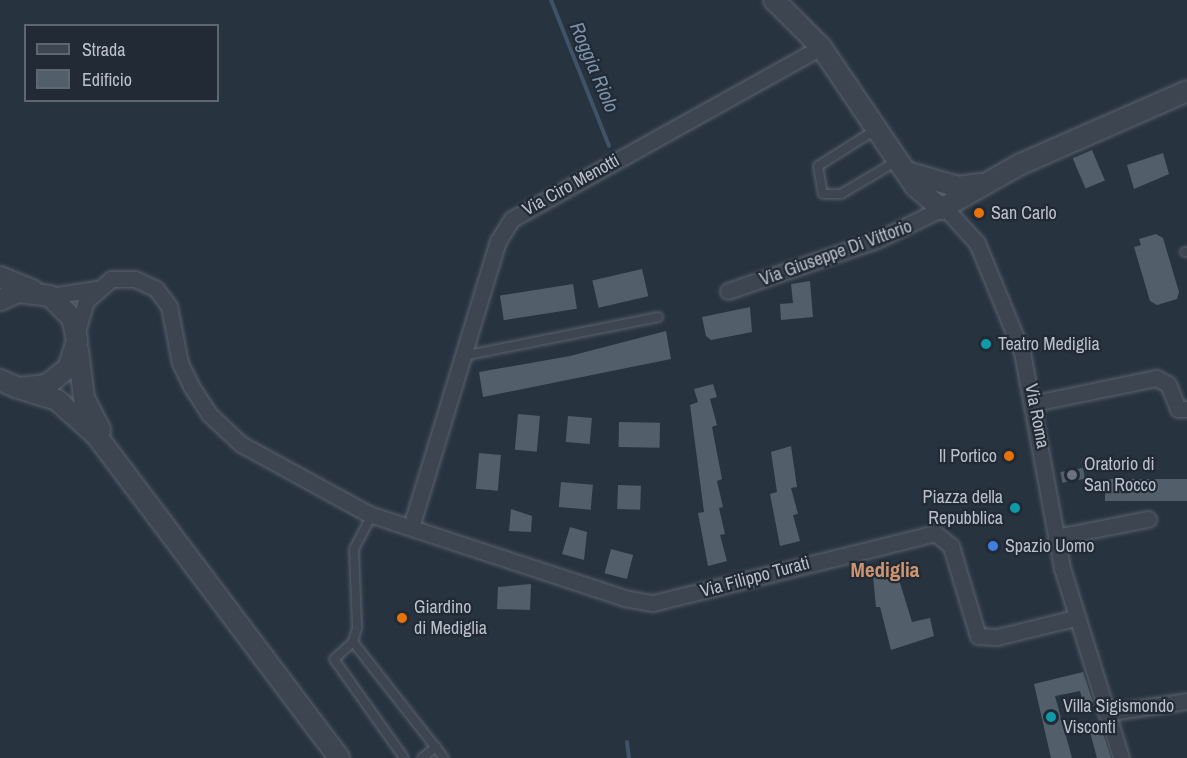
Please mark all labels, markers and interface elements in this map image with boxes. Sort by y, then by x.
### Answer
water label: Roggia Riolo [565,18,625,116]
legend [24,24,219,102]
text: Strada [82,37,126,62]
text: Edificio [82,67,132,92]
street label: Via Ciro Menotti [519,150,623,220]
place label: San Carlo [991,202,1057,224]
marker: San Carlo [972,206,986,220]
street label: Via Giuseppe Di Vittorio [757,215,915,291]
place label: Teatro Mediglia [998,333,1100,355]
marker: Teatro Mediglia [979,337,993,351]
street label: Via Roma [1020,382,1054,450]
place label: Il Portico [939,445,997,467]
marker: Il Portico [1002,449,1016,463]
place label: Oratorio di San Rocco [1084,454,1156,496]
marker: Oratorio di San Rocco [1065,468,1079,482]
place label: Piazza della Repubblica [923,487,1003,530]
marker: Piazza della Repubblica [1008,501,1022,515]
place label: Spazio Uomo [1005,535,1094,557]
marker: Spazio Uomo [986,539,1000,553]
street label: Via Filippo Turati [698,552,812,602]
district label: Mediglia [851,557,919,583]
place label: Giardino di Mediglia [414,597,487,640]
marker: Giardino di Mediglia [395,611,409,625]
place label: Villa Sigismondo Visconti [1063,696,1174,738]
marker: Villa Sigismondo Visconti [1044,710,1058,724]

